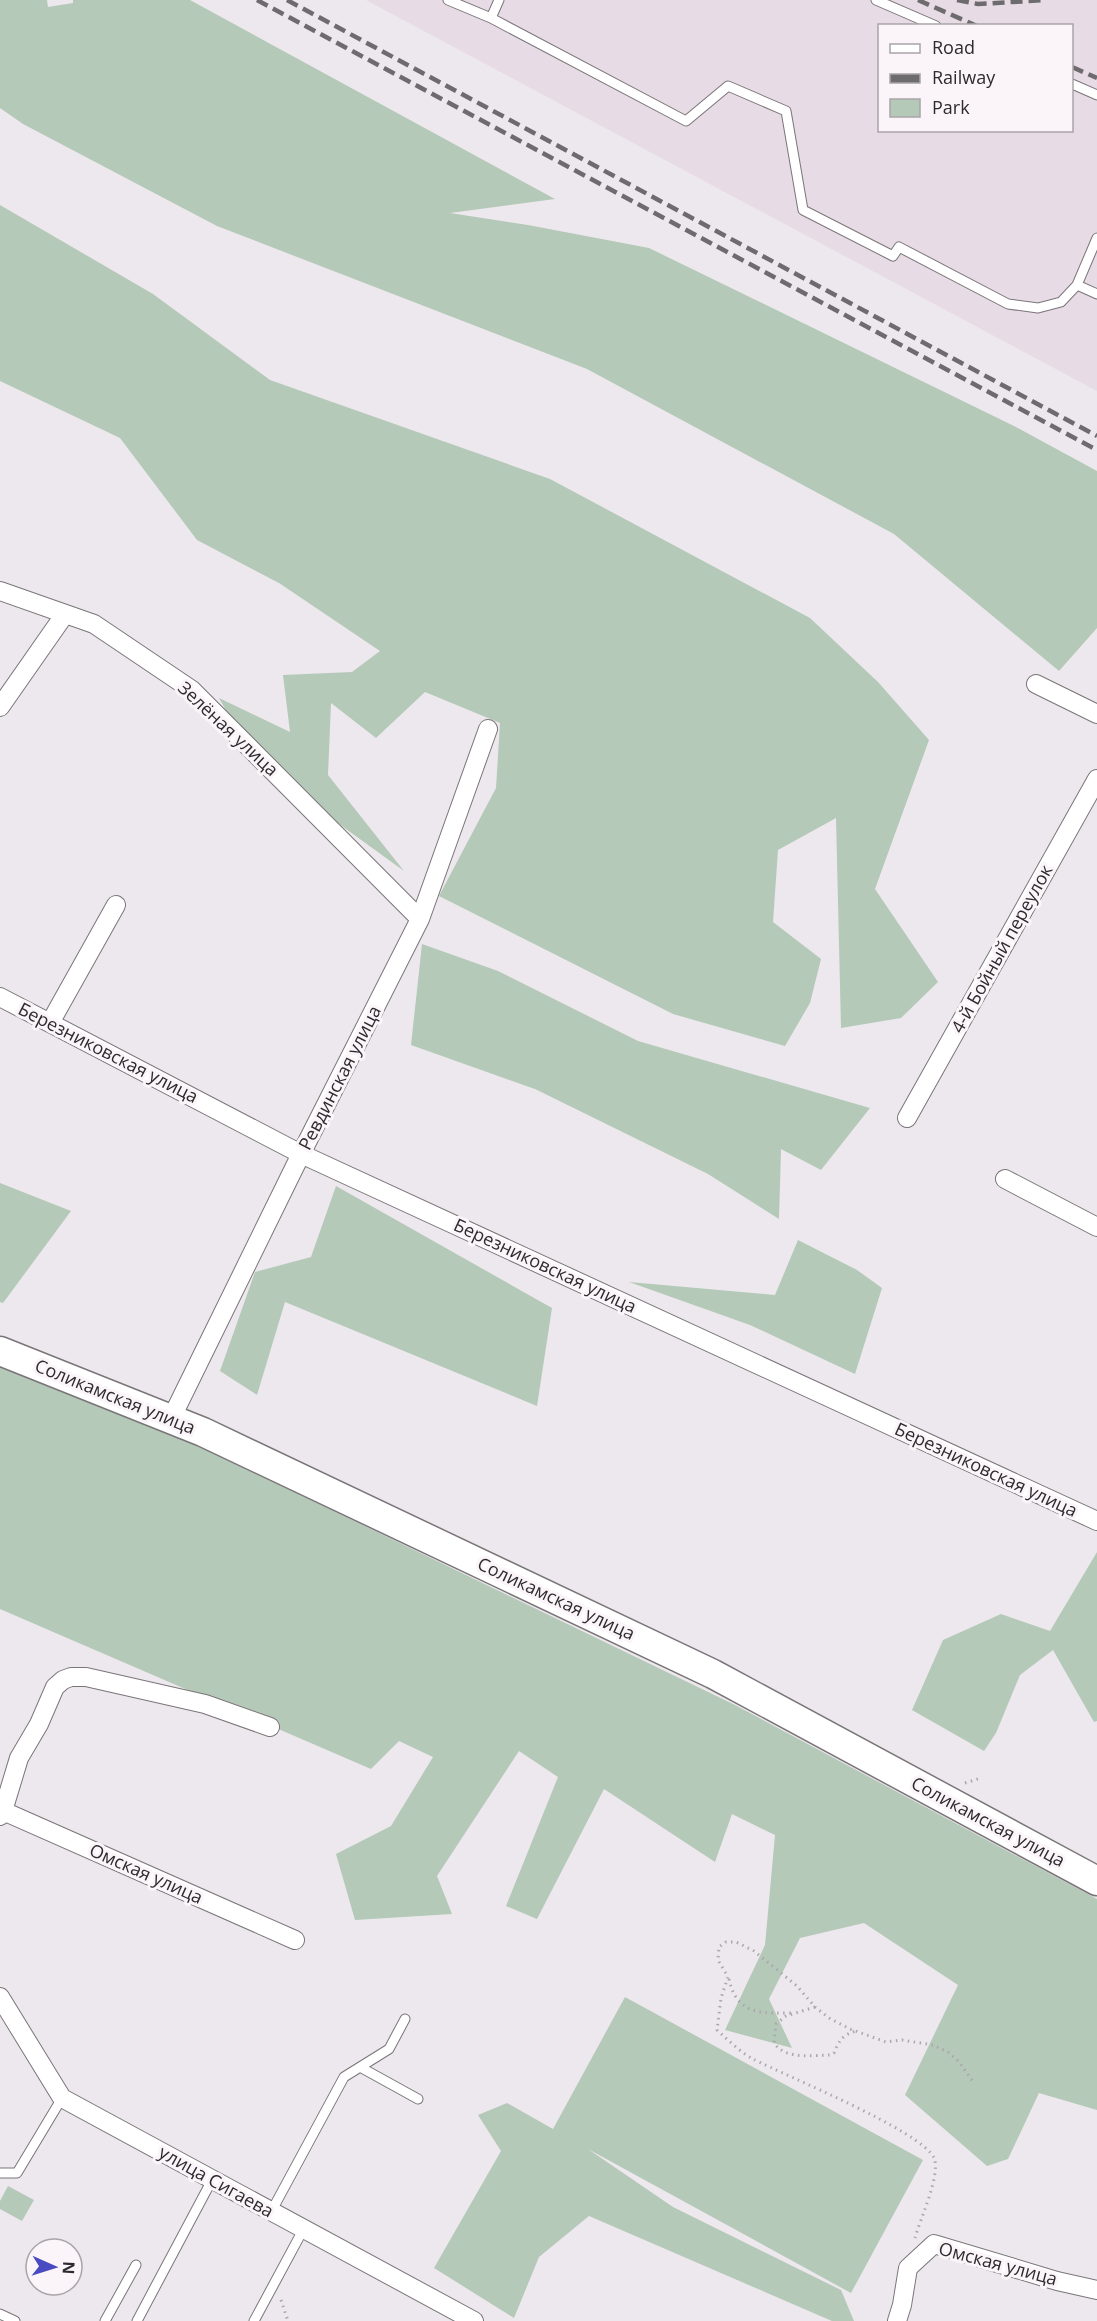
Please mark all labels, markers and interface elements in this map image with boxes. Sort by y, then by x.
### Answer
legend [878,24,1073,132]
text: Road [932,35,975,59]
text: Railway [932,65,996,89]
text: Park [932,95,970,119]
street label: Зелёная улица [173,675,284,781]
street label: 4-й Бойный переулок [945,860,1058,1037]
street label: Березниковская улица [14,996,202,1108]
street label: Ревдинская улица [292,1001,386,1154]
street label: Березниковская улица [450,1212,641,1318]
street label: Соликамская улица [32,1353,199,1439]
street label: Березниковская улица [891,1416,1082,1522]
street label: Соликамская улица [474,1551,639,1645]
street label: Соликамская улица [907,1770,1070,1872]
street label: Омская улица [86,1837,207,1909]
street label: улица Сигаева [155,2140,278,2223]
street label: Омская улица [936,2236,1060,2290]
north arrow [24,2237,84,2297]
text: N [58,2261,80,2275]

